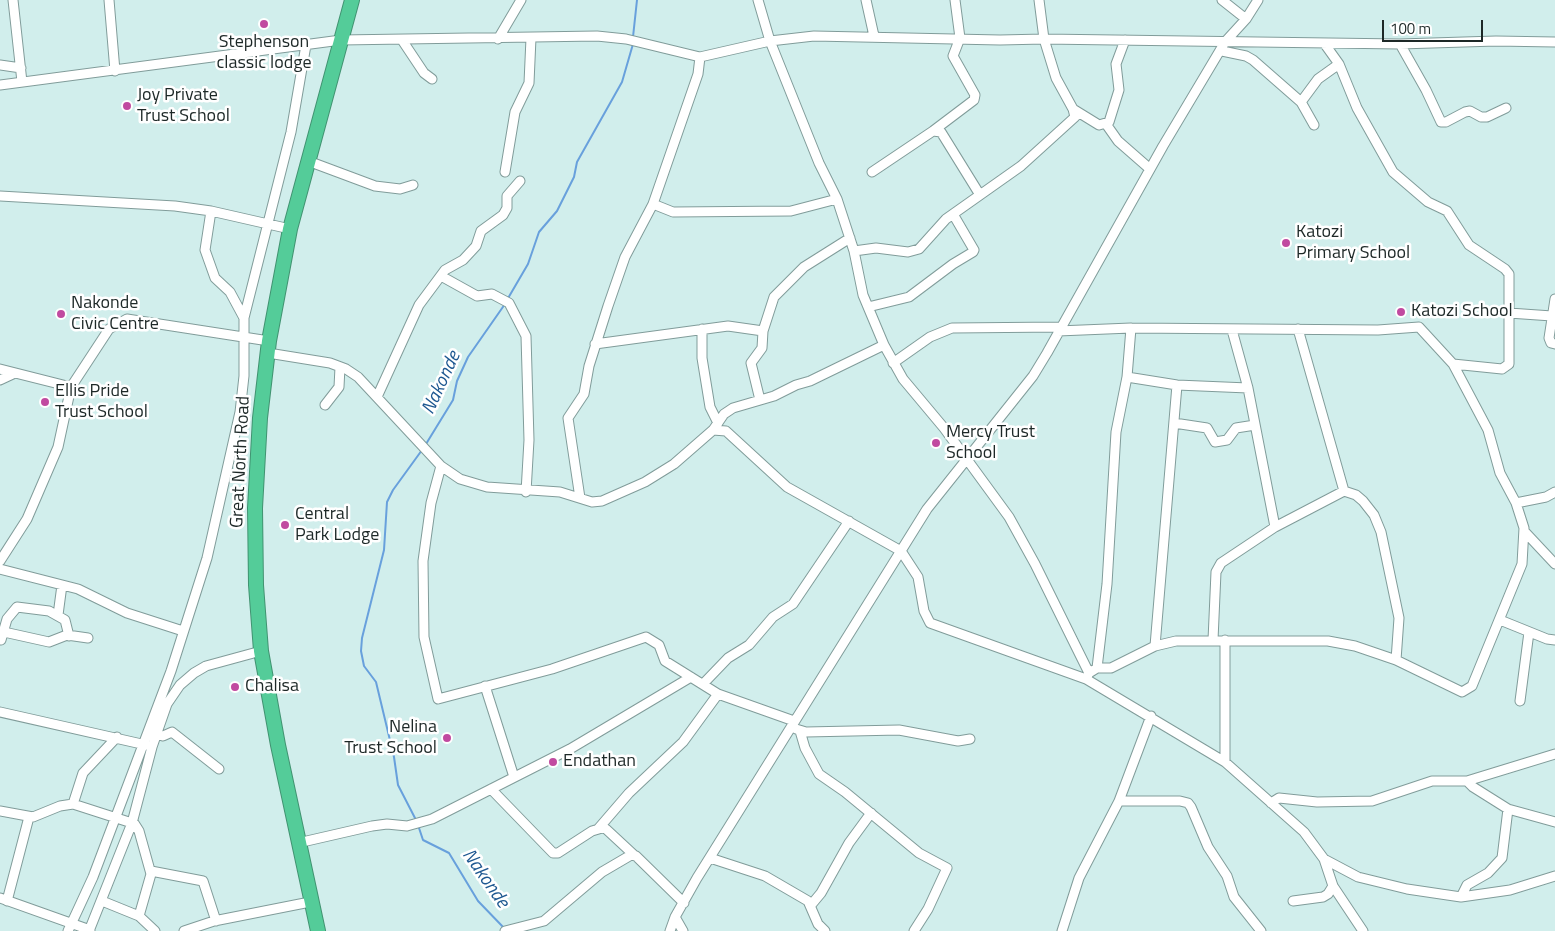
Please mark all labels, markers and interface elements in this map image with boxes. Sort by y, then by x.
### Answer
scale bar [1385,10,1486,42]
text: 100 m [1390,17,1431,40]
marker: Stephenson classic lodge [258,18,270,30]
place label: Stephenson classic lodge [216,32,312,74]
place label: Joy Private Trust School [137,85,230,128]
marker: Joy Private Trust School [121,100,133,112]
place label: Katozi Primary School [1296,222,1410,264]
marker: Katozi Primary School [1280,237,1292,249]
place label: Nakonde Civic Centre [71,293,159,336]
place label: Katozi School [1411,301,1513,323]
marker: Katozi School [1395,306,1407,318]
marker: Nakonde Civic Centre [55,308,67,320]
water label: Nakonde [418,348,466,418]
place label: Ellis Pride Trust School [55,381,148,424]
street label: Great North Road [227,395,255,529]
marker: Ellis Pride Trust School [39,396,51,408]
place label: Mercy Trust School [946,422,1035,464]
marker: Mercy Trust School [930,437,942,449]
place label: Central Park Lodge [295,504,379,546]
marker: Central Park Lodge [279,519,291,531]
place label: Chalisa [245,676,299,698]
marker: Chalisa [229,681,241,693]
place label: Nelina Trust School [344,717,437,760]
marker: Nelina Trust School [441,732,453,744]
place label: Endathan [563,751,636,773]
marker: Endathan [547,756,559,768]
water label: Nakonde [457,845,513,913]

